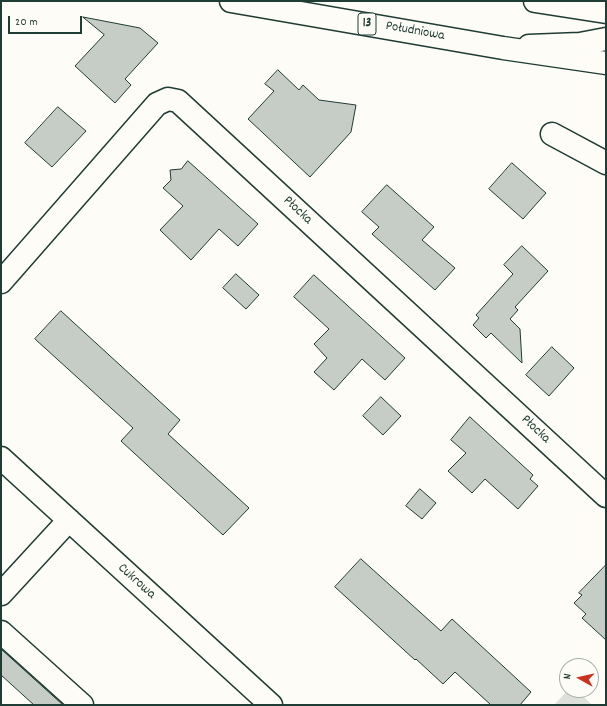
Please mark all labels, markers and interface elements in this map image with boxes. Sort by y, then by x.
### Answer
scale bar [10,8,84,34]
road number: 13 [358,13,376,35]
text: 20 m [15,14,38,31]
street label: Południowa [384,19,446,45]
street label: Płocka [279,193,315,229]
street label: Płocka [517,412,553,448]
street label: Cukrowa [113,560,159,604]
north arrow [559,658,599,698]
text: N [560,673,576,680]

